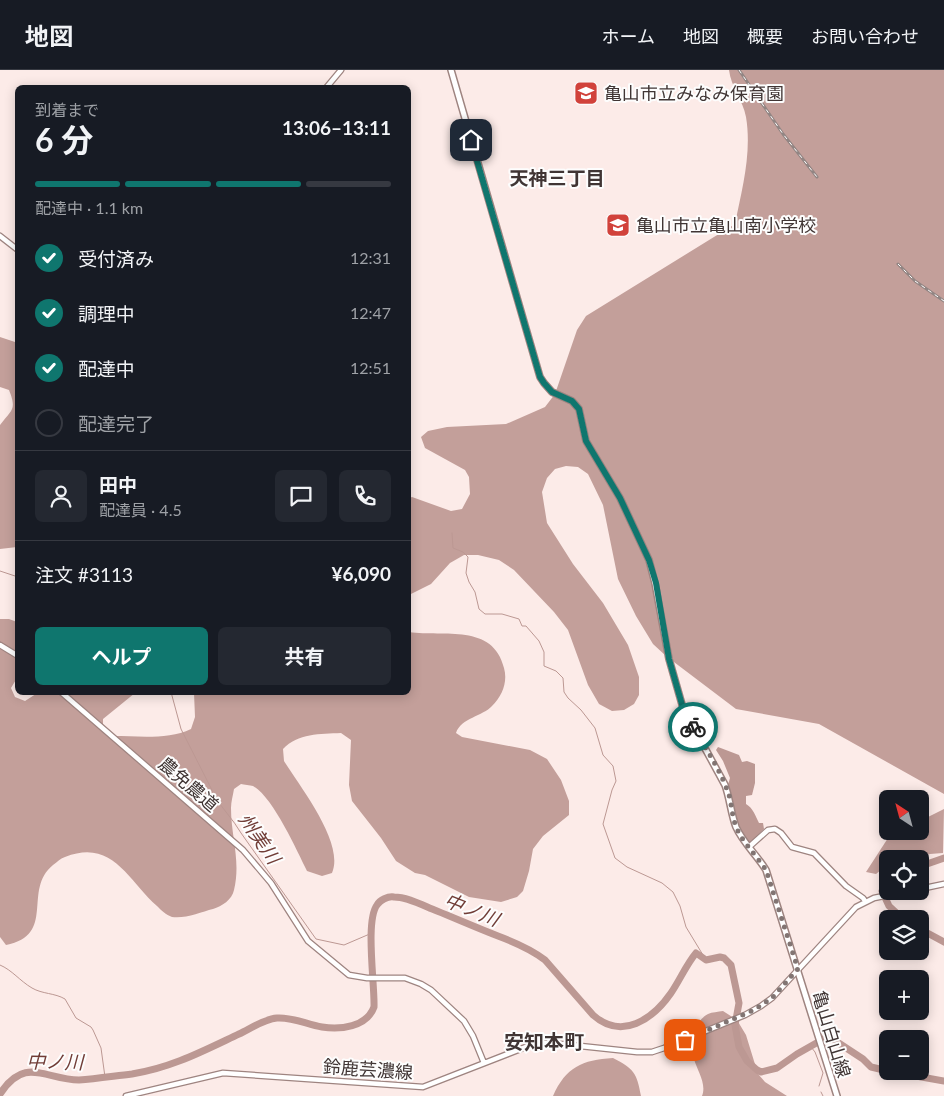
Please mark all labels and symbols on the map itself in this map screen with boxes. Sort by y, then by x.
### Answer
school or university icon: 亀山市立みなみ保育園 [573,80,599,106]
place label: 亀山市立みなみ保育園 [604,82,784,104]
pin [450,119,492,161]
district label: 天神三丁目 [509,166,605,189]
school or university icon: 亀山市立亀山南小学校 [605,212,631,238]
place label: 亀山市立亀山南小学校 [636,214,816,236]
courier [668,702,718,752]
street label: 農免農道 [155,752,223,816]
north arrow [879,790,929,840]
water label: 州美川 [234,808,287,870]
water label: 中ノ川 [441,888,505,931]
street label: 亀山白山線 [808,988,856,1080]
pin [664,1019,706,1061]
district label: 安知本町 [504,1029,584,1053]
water label: 中ノ川 [26,1049,86,1073]
street label: 鈴鹿芸濃線 [322,1055,414,1083]

